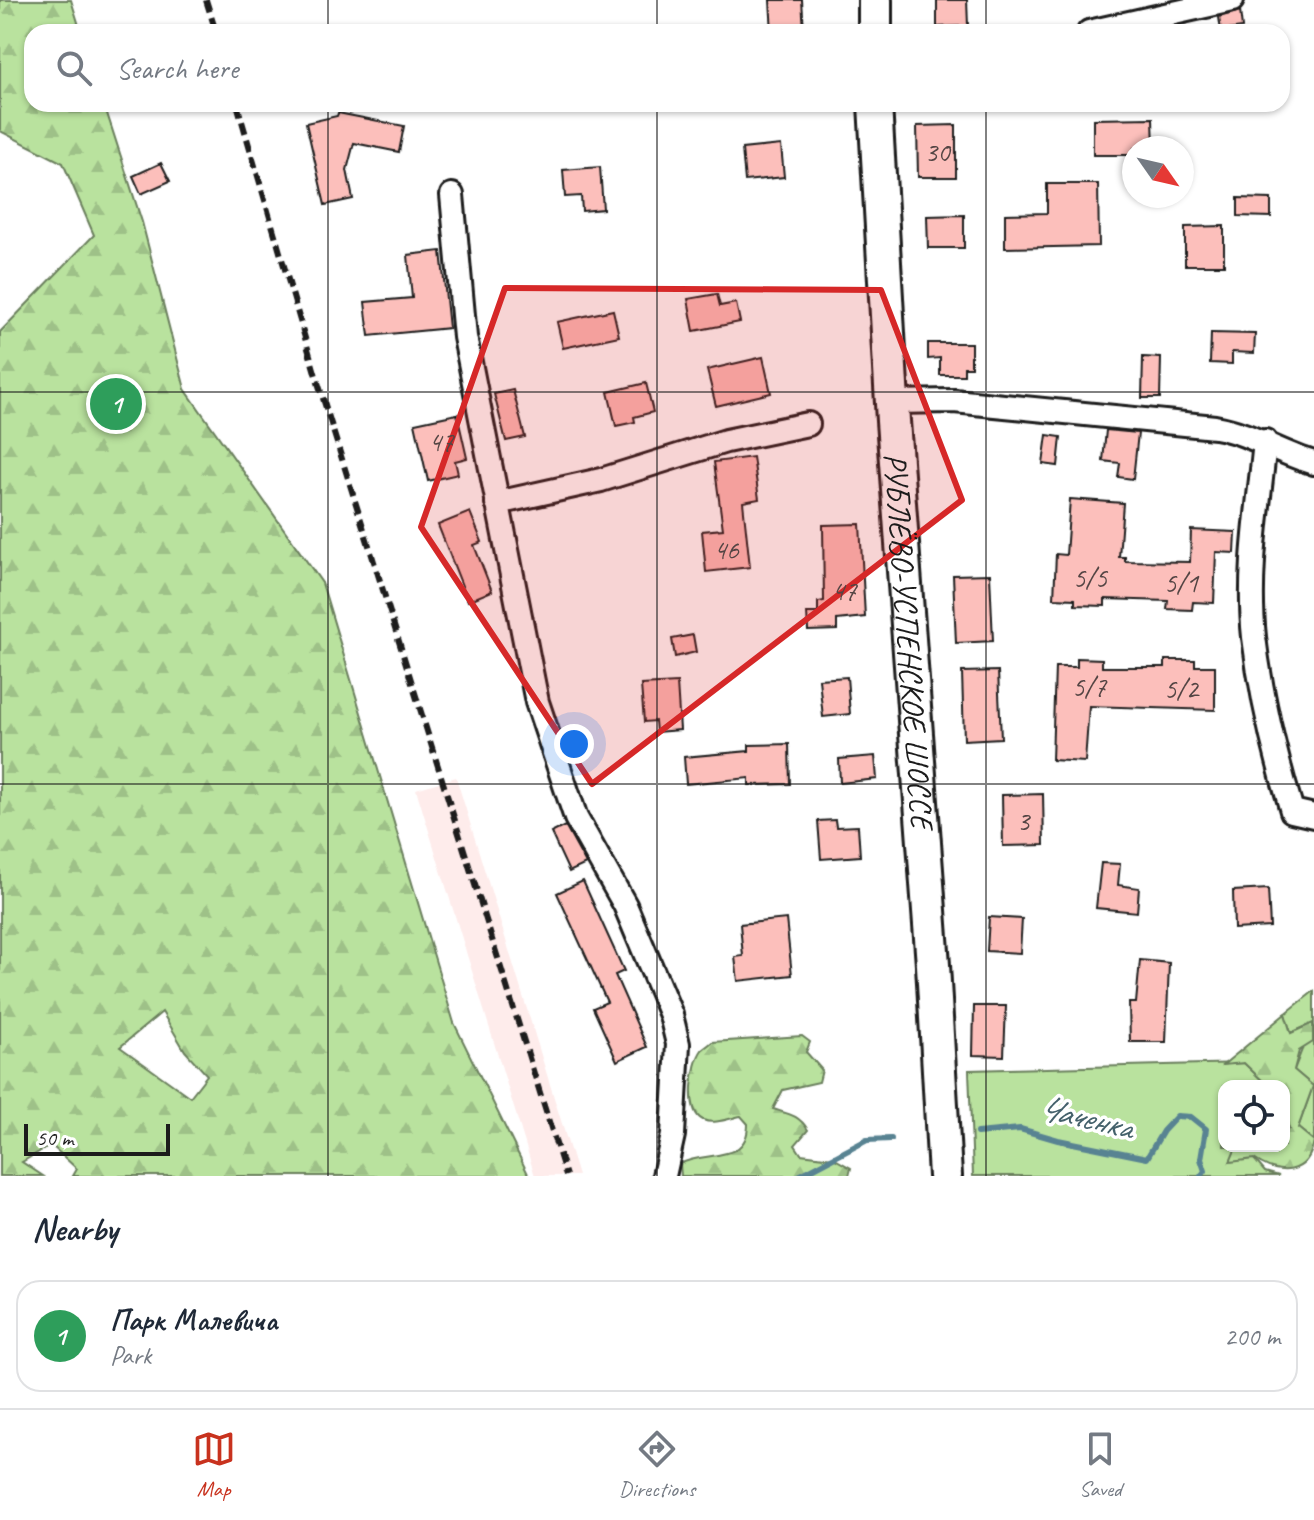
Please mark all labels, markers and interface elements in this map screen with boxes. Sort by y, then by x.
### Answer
search box [24,24,1290,112]
icon: search [52,46,96,90]
text: Search here [116,49,238,87]
house number: 30 [924,134,952,169]
north arrow [1122,136,1194,208]
pin: 1 [90,374,142,434]
house number: 47 [428,424,455,459]
street label: РУБЛЁВО-УСПЕНСКОЕ ШОССЕ [875,452,944,834]
house number: 46 [713,532,740,567]
house number: 5/5 [1073,560,1109,595]
house number: 5/1 [1164,565,1200,600]
house number: 47 [831,573,858,608]
house number: 5/7 [1072,669,1108,704]
house number: 5/2 [1164,671,1201,706]
your location [554,724,594,764]
house number: 3 [1017,803,1032,838]
map controls [1218,1080,1290,1152]
button: locate [1218,1080,1290,1152]
water label: Чаченка [1035,1085,1141,1149]
scale bar [24,1120,170,1156]
text: 50 m [36,1124,73,1152]
text: Nearby [32,1207,118,1250]
text: Парк Малевича [110,1301,277,1339]
text: 1 [54,1320,66,1353]
text: 200 m [1224,1320,1280,1353]
text: Park [110,1339,151,1372]
tab: Map [192,1427,236,1503]
tab: Directions [619,1427,695,1503]
tab: Saved [1078,1427,1122,1503]

